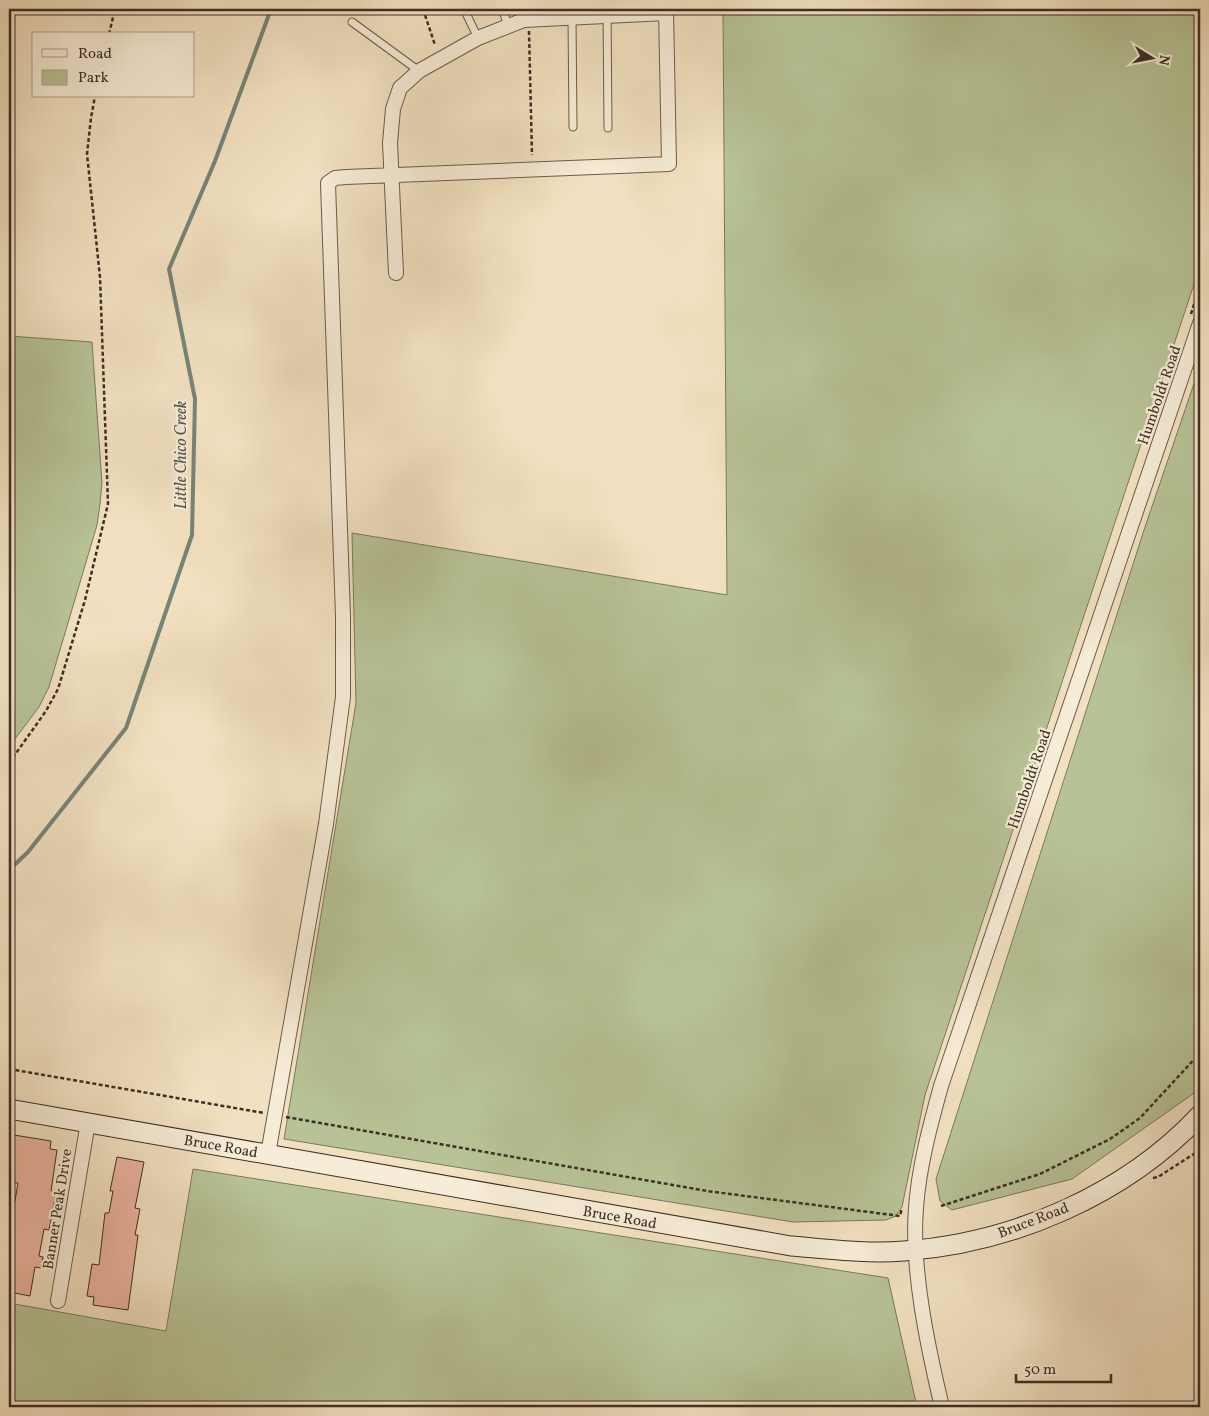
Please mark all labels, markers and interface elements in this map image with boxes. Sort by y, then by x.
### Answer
legend [32,32,195,98]
north arrow [1126,32,1176,82]
text: Road [78,44,112,65]
text: N [1153,53,1174,67]
text: Park [78,68,109,89]
street label: Humboldt Road [1134,343,1187,448]
water label: Little Chico Creek [171,400,193,509]
street label: Humboldt Road [1004,727,1057,832]
street label: Bruce Road [182,1131,259,1164]
street label: Banner Peak Drive [39,1147,78,1271]
street label: Bruce Road [995,1198,1072,1245]
street label: Bruce Road [581,1202,658,1235]
scale bar [1016,1351,1112,1383]
text: 50 m [1024,1360,1056,1381]

